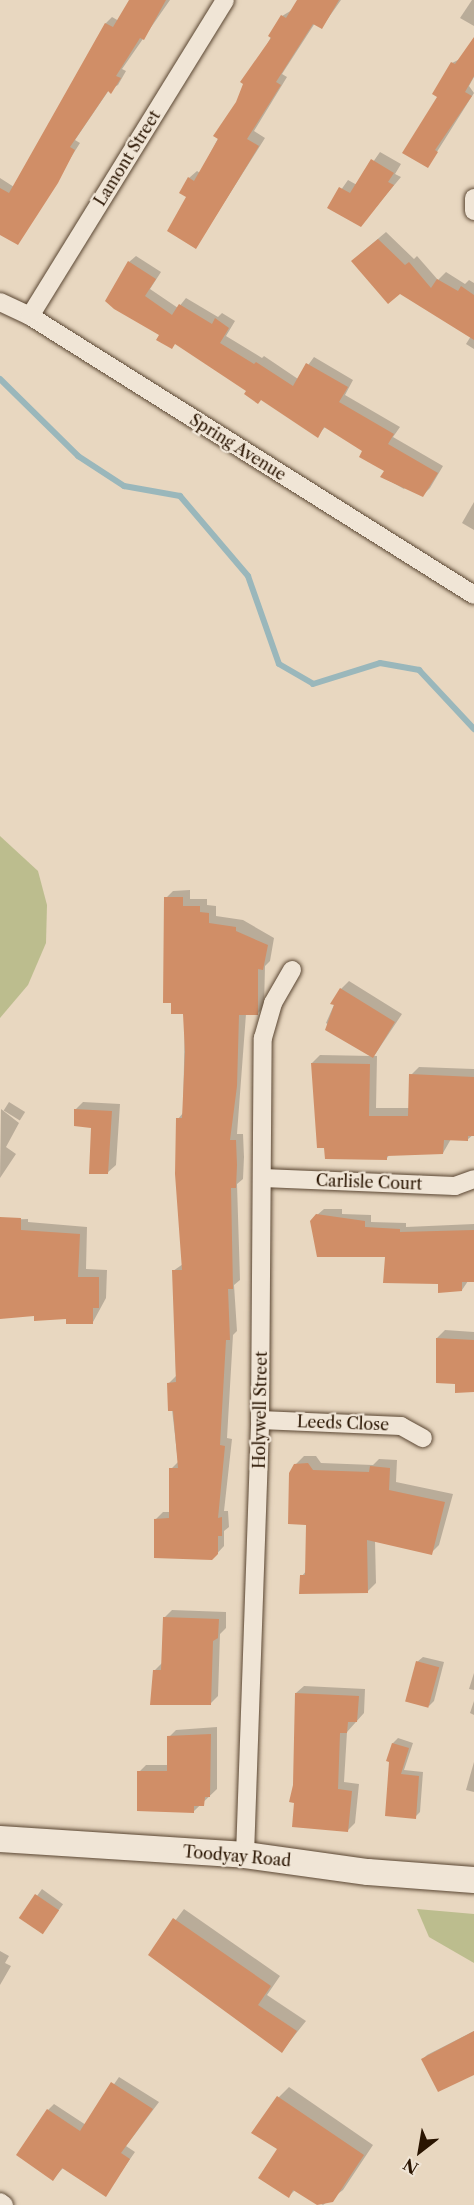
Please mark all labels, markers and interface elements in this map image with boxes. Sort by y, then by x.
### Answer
street label: Lamont Street [90,107,164,209]
street label: Spring Avenue [186,410,290,484]
street label: Carlisle Court [315,1171,423,1193]
street label: Holywell Street [249,1351,271,1469]
street label: Leeds Close [297,1412,389,1434]
street label: Toodyay Road [182,1842,292,1870]
north arrow [390,2121,450,2181]
text: N [400,2154,422,2179]

